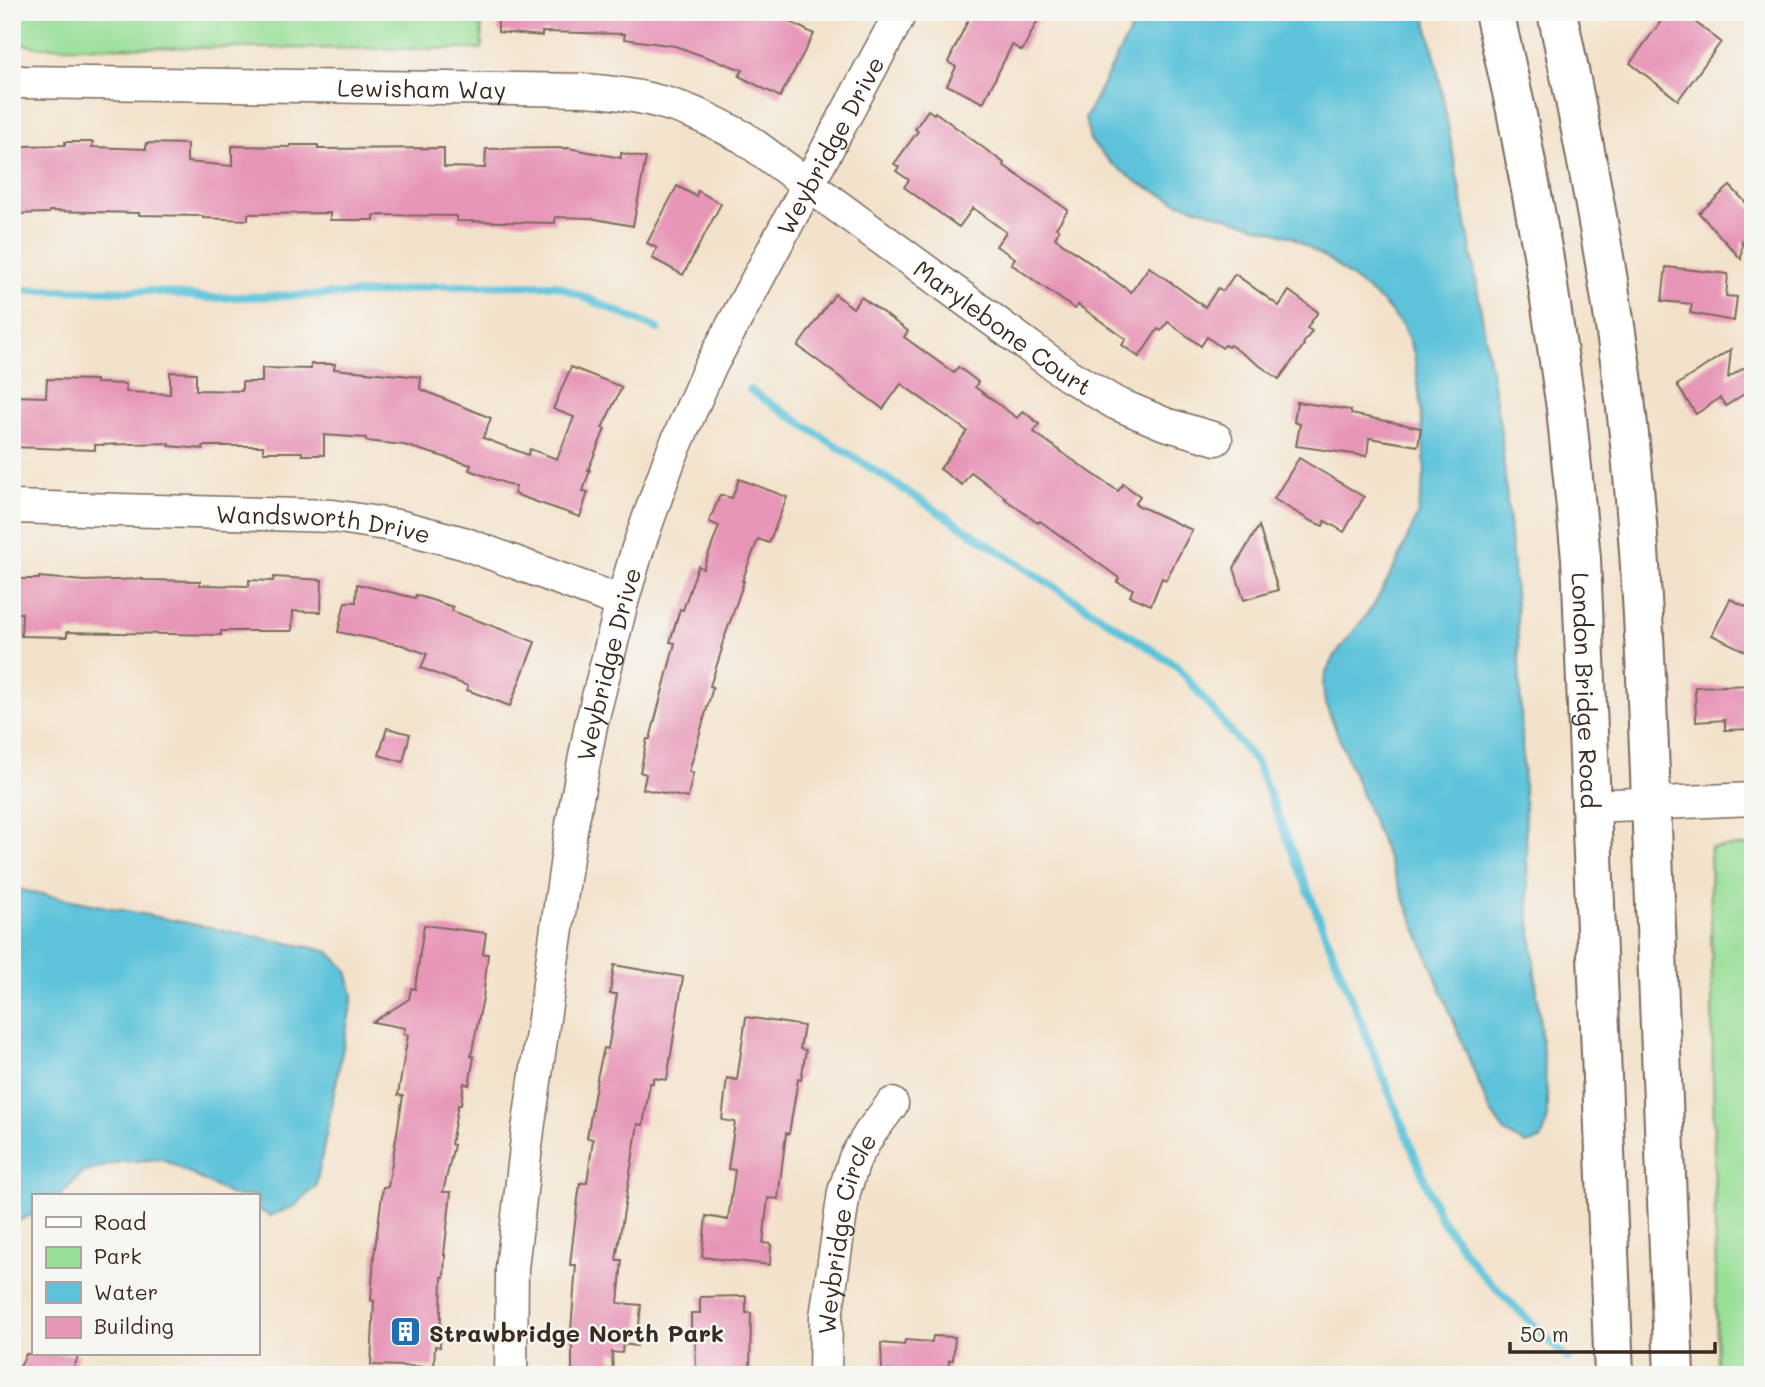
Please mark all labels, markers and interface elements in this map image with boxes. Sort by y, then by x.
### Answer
street label: Weybridge Drive [769,50,890,240]
street label: Lewisham Way [337,71,506,104]
street label: Marylebone Court [908,252,1098,401]
street label: Wandsworth Drive [215,497,434,549]
street label: Weybridge Drive [569,564,647,763]
street label: London Bridge Road [1566,572,1607,809]
street label: Weybridge Circle [810,1127,882,1334]
legend [32,1194,259,1356]
text: Road [94,1208,146,1235]
text: Park [94,1242,142,1269]
text: Water [94,1278,158,1305]
scale bar [1510,1310,1714,1354]
text: Building [94,1312,174,1339]
building icon: Strawbridge North Park [389,1315,423,1349]
place label: Strawbridge North Park [429,1317,724,1348]
text: 50 m [1520,1320,1569,1347]

